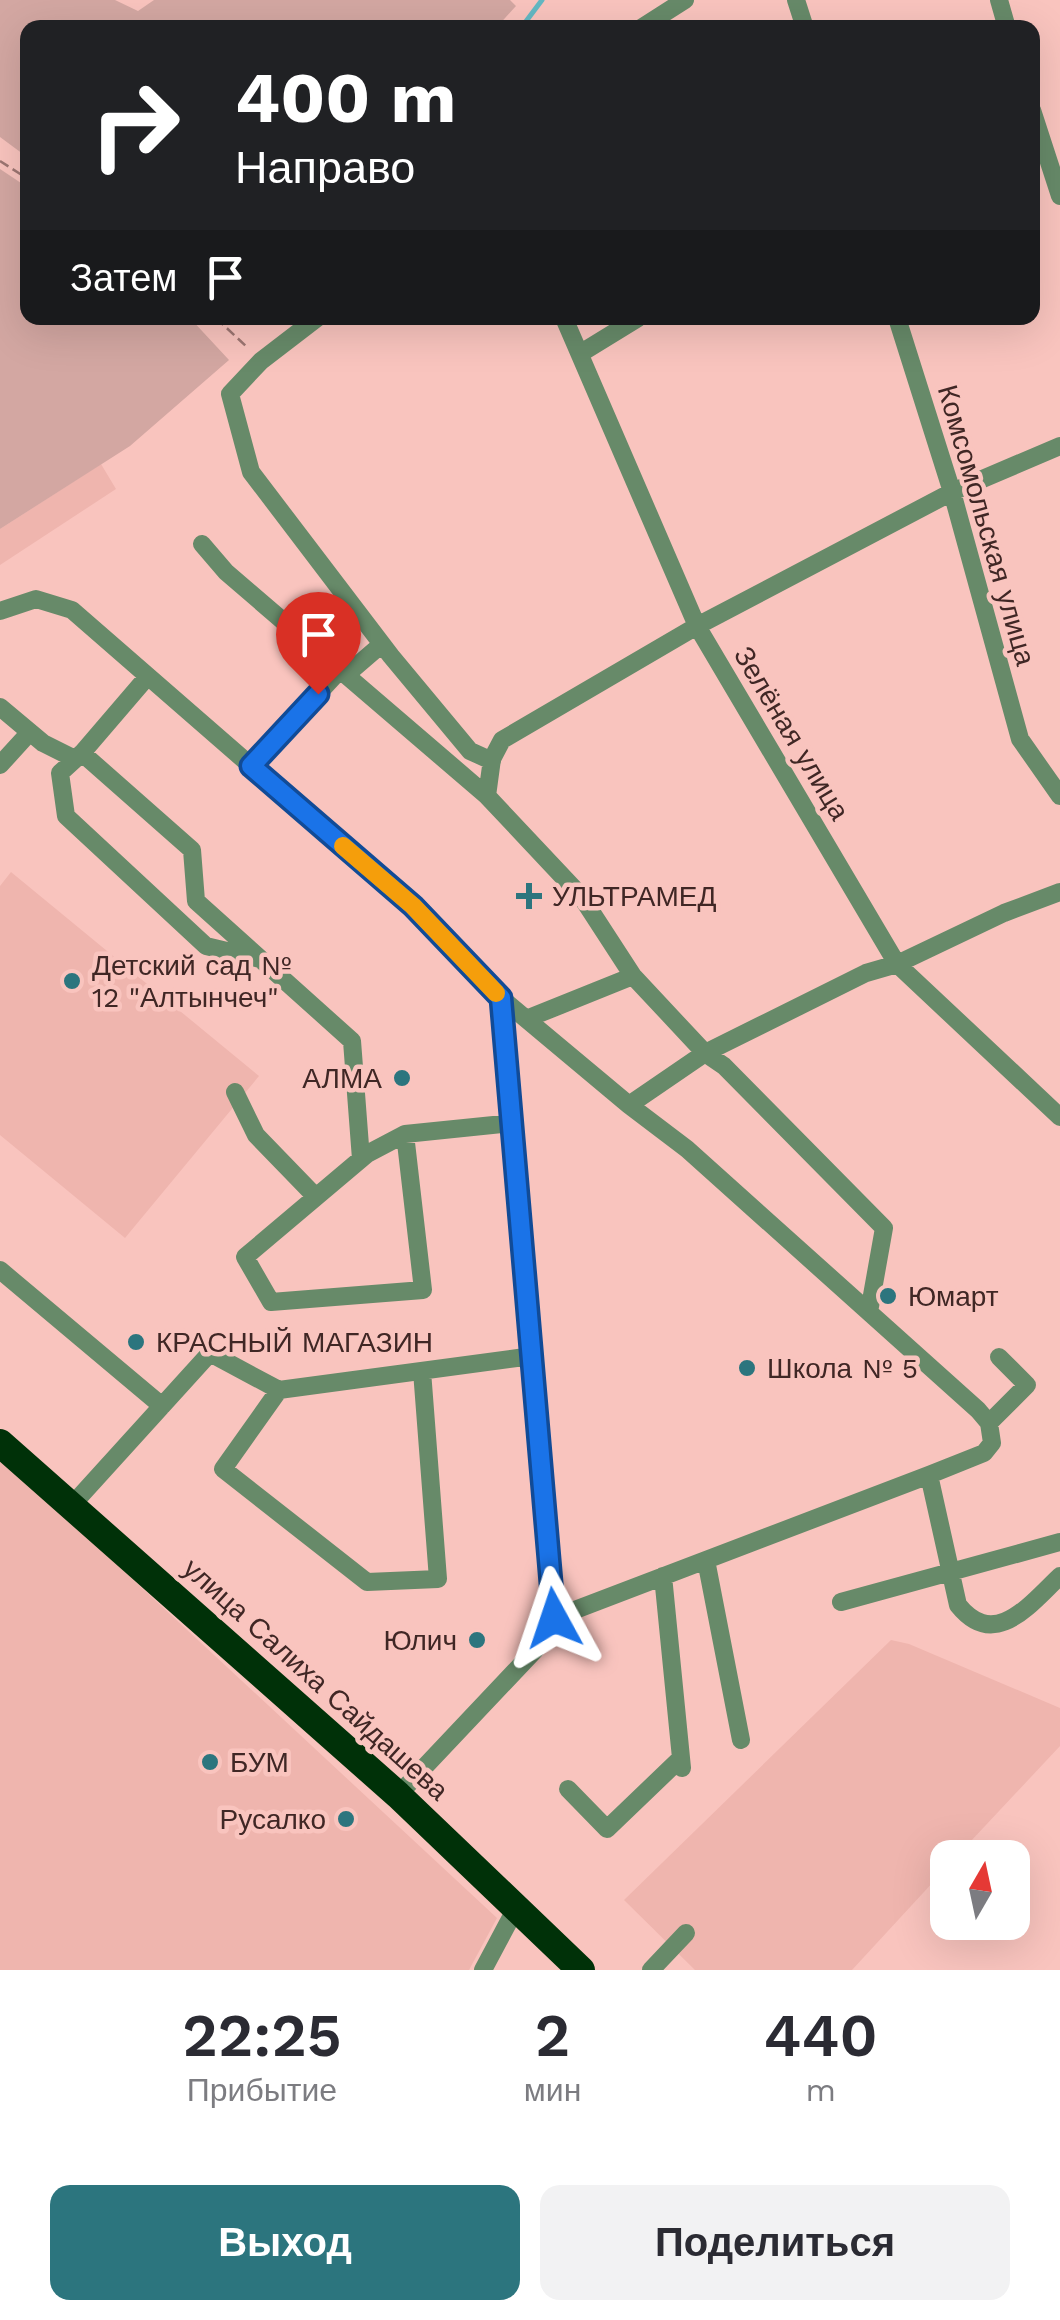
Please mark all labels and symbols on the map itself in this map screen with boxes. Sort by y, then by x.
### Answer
street label: Комсомольская улица [931,381,1043,670]
pin [276,592,361,695]
street label: Зелёная улица [727,641,856,826]
place label: УЛЬТРАМЕД [552,880,716,913]
marker: УЛЬТРАМЕД [516,883,542,909]
place label: Детский сад № 12 "Алтынчеч" [92,949,291,1014]
marker: Детский сад № 12 "Алтынчеч" [61,970,83,992]
place label: АЛМА [302,1062,382,1095]
marker: АЛМА [391,1067,413,1089]
place label: Юмарт [908,1280,999,1313]
marker: Юмарт [877,1285,899,1307]
place label: КРАСНЫЙ МАГАЗИН [156,1326,433,1359]
marker: КРАСНЫЙ МАГАЗИН [125,1331,147,1353]
place label: Школа № 5 [767,1352,918,1385]
marker: Школа № 5 [736,1357,758,1379]
street label: улица Салиха Сайдашева [176,1552,455,1807]
position arrow [502,1566,606,1670]
place label: Юлич [383,1624,457,1657]
marker: Юлич [466,1629,488,1651]
place label: БУМ [230,1746,289,1779]
marker: БУМ [199,1751,221,1773]
place label: Русалко [220,1803,326,1836]
marker: Русалко [335,1808,357,1830]
north arrow [930,1840,1030,1940]

